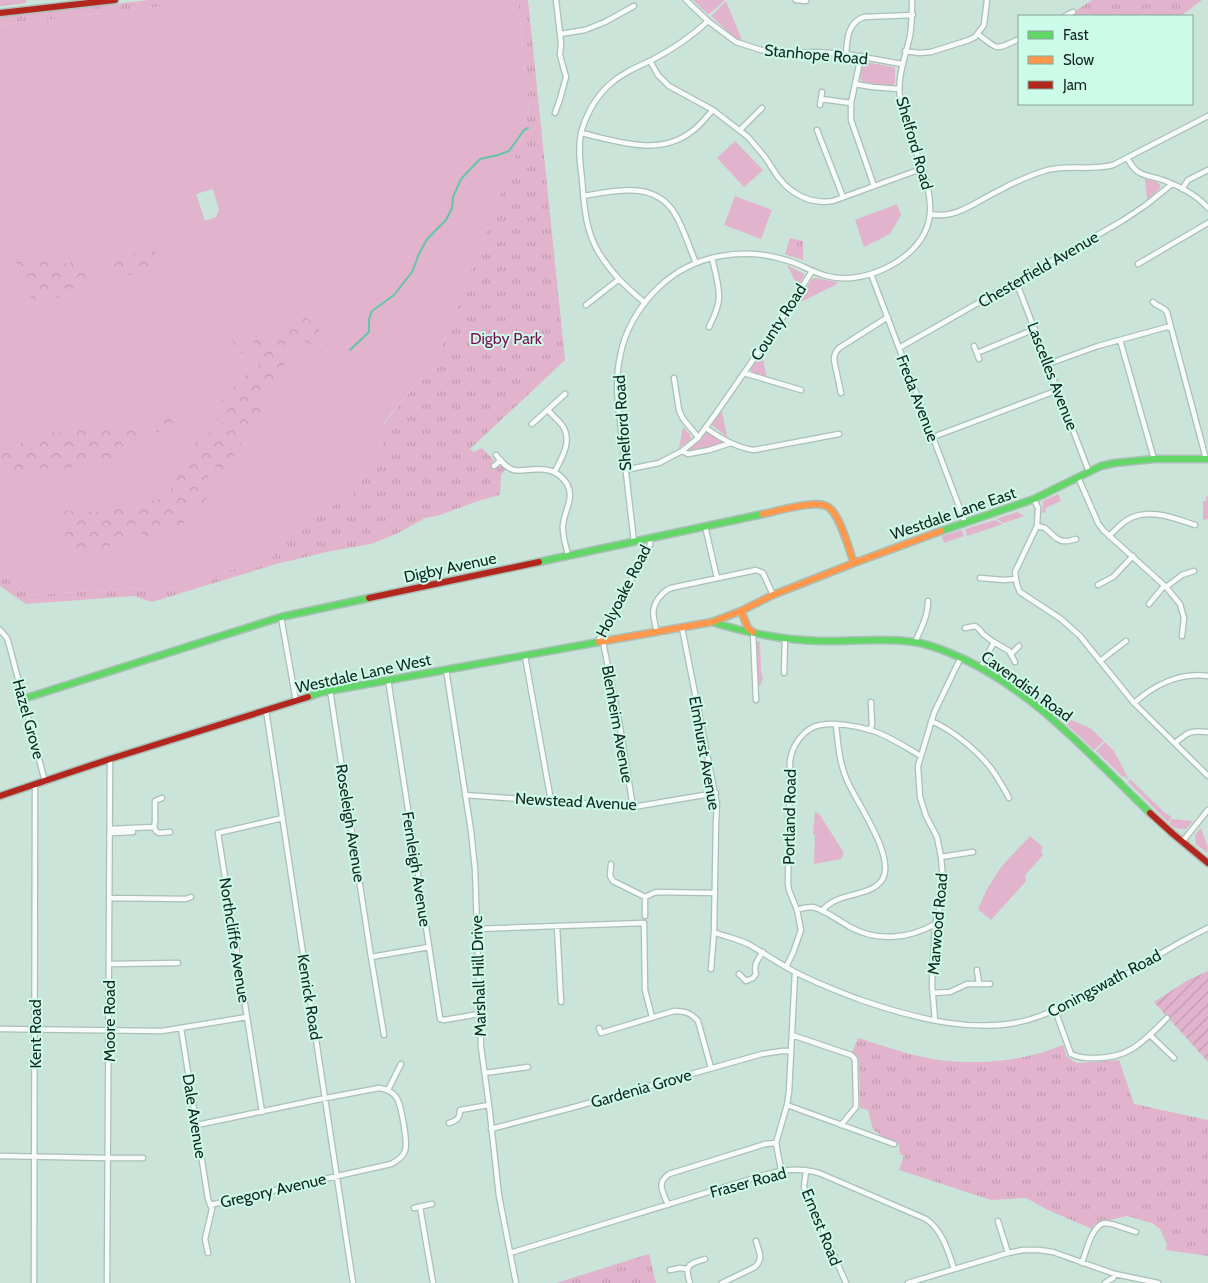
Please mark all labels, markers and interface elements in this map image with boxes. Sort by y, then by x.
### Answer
legend [1018,15,1193,105]
text: Fast [1063,26,1088,44]
street label: Stanhope Road [763,41,869,68]
text: Slow [1063,51,1094,69]
text: Jam [1062,76,1087,94]
street label: Shelford Road [892,94,937,192]
street label: Chesterfield Avenue [975,227,1102,312]
street label: County Road [747,280,810,364]
street label: Lascelles Avenue [1023,319,1082,433]
park label: Digby Park [470,329,543,348]
street label: Freda Avenue [892,352,943,444]
street label: Shelford Road [610,374,635,471]
street label: Westdale Lane East [888,483,1019,544]
street label: Holyoake Road [592,542,655,641]
street label: Digby Avenue [402,548,498,587]
street label: Cavendish Road [977,647,1076,726]
street label: Westdale Lane West [294,650,433,697]
street label: Blenheim Avenue [598,664,637,784]
street label: Hazel Grove [9,677,48,761]
street label: Elmhurst Avenue [685,695,724,811]
street label: Roseleigh Avenue [332,763,369,883]
street label: Portland Road [779,769,800,865]
street label: Newstead Avenue [515,789,637,814]
street label: Fernleigh Avenue [398,810,435,928]
street label: Marwood Road [924,872,951,976]
street label: Northcliffe Avenue [215,876,254,1004]
street label: Marshall Hill Drive [467,915,490,1037]
street label: Coningswath Road [1044,946,1164,1021]
street label: Kenrick Road [293,953,326,1041]
street label: Moore Road [100,980,119,1062]
street label: Kent Road [26,999,45,1069]
street label: Gardenia Grove [589,1065,694,1112]
street label: Dale Avenue [178,1072,211,1160]
street label: Fraser Road [708,1163,788,1202]
street label: Gregory Avenue [218,1169,328,1212]
street label: Ernest Road [798,1186,846,1268]

